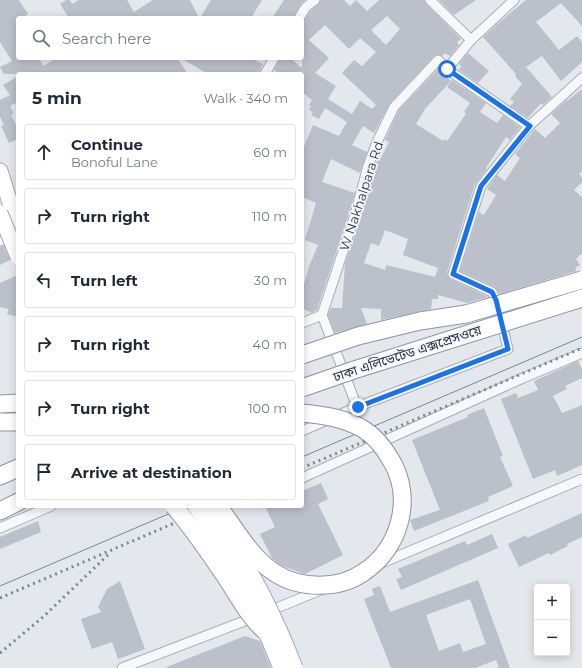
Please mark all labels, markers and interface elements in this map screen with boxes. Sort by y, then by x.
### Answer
search box [16,16,304,60]
icon: search [30,27,52,49]
text: Search here [62,29,151,48]
route start [438,60,456,78]
text: 5 min [32,88,82,108]
text: Walk · 340 m [204,90,288,106]
text: Continue [71,135,143,154]
street label: W Nakhalpara Rd [336,139,386,253]
icon: ahead [33,141,55,163]
text: 60 m [253,144,287,160]
text: Bonoful Lane [71,154,158,170]
icon: right [33,205,55,227]
text: Turn right [71,207,150,226]
text: 110 m [252,208,287,224]
icon: left [33,269,55,291]
text: Turn left [71,271,138,290]
text: 30 m [254,272,287,288]
street label: ঢাকা এলিভেটেড এক্সপ্রেসওয়ে [330,321,484,385]
icon: right [33,333,55,355]
text: Turn right [71,335,150,354]
text: 40 m [253,336,287,352]
icon: right [33,397,55,419]
route end [349,398,367,416]
text: Turn right [71,399,150,418]
text: 100 m [248,400,287,416]
icon: arrive [33,461,55,483]
text: Arrive at destination [71,463,232,482]
map controls [534,584,570,656]
button: + [534,584,570,620]
button: − [534,620,570,656]

